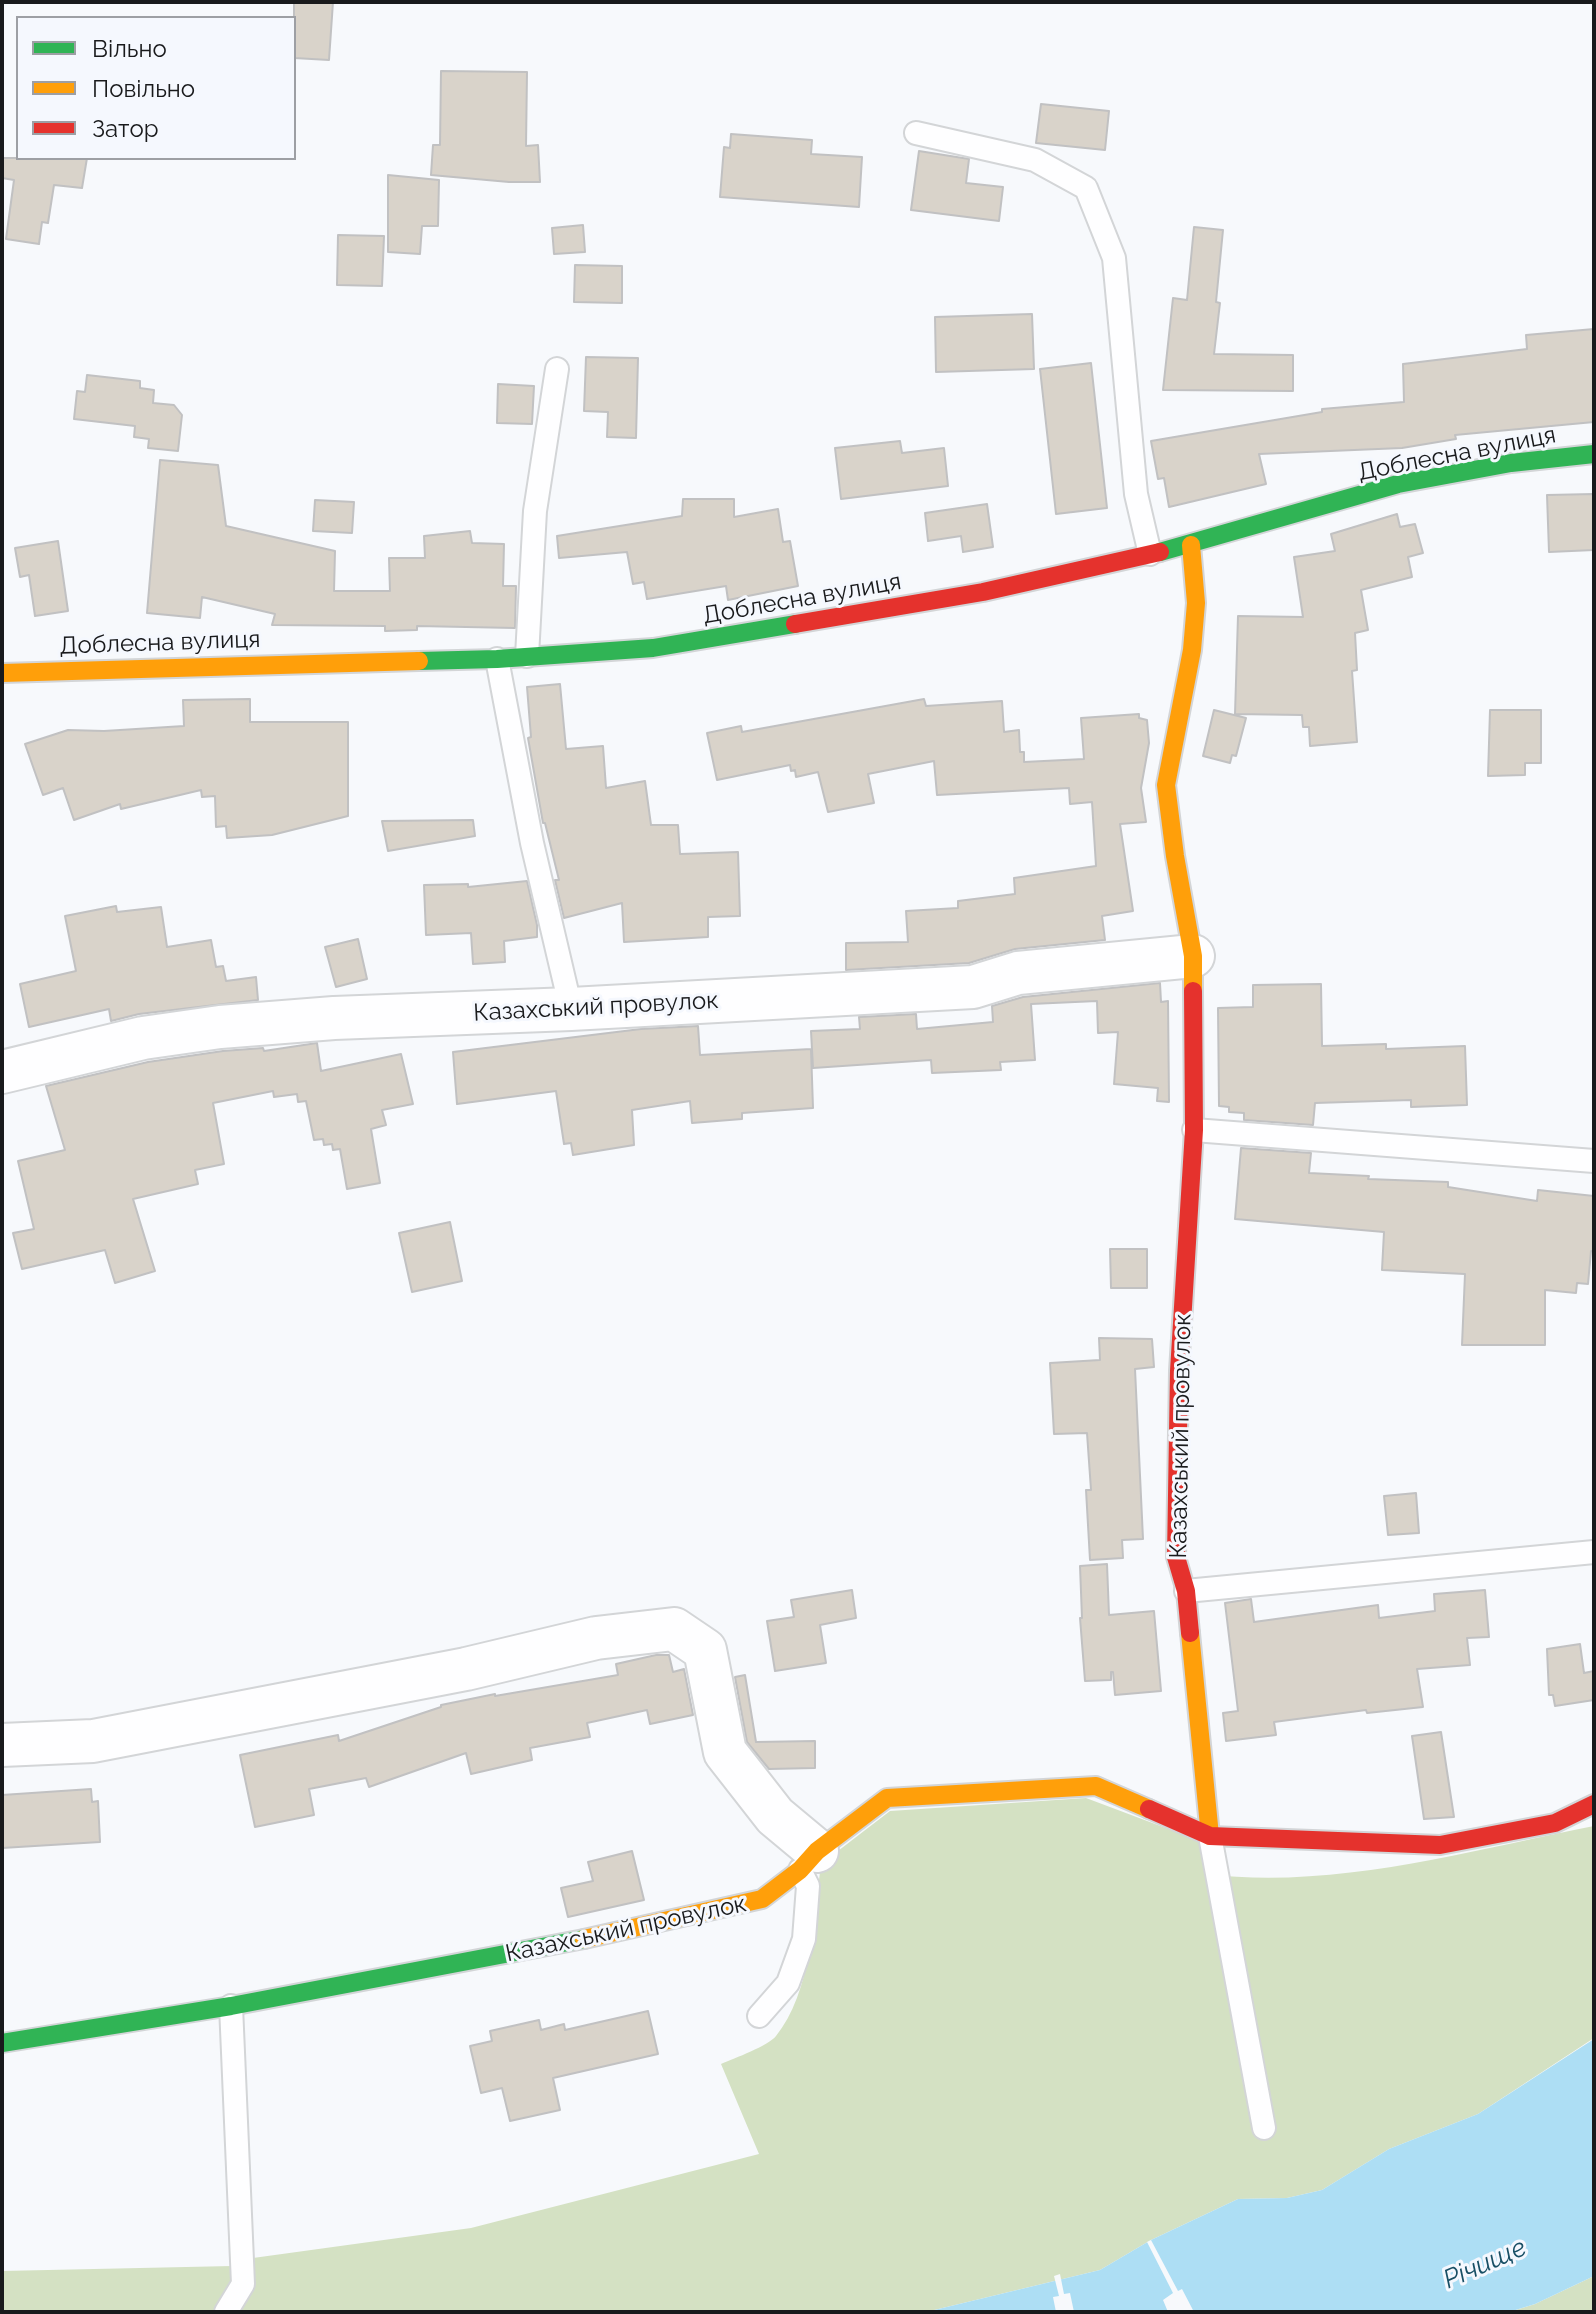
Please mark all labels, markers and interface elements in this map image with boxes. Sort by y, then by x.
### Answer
legend [16,16,296,160]
text: Вільно [92,34,167,63]
text: Повільно [92,74,195,103]
text: Затор [92,114,159,143]
street label: Доблесна вулиця [1356,421,1558,487]
street label: Доблесна вулиця [701,567,903,631]
street label: Доблесна вулиця [59,625,261,661]
street label: Казахський провулок [473,986,719,1028]
street label: Казахський провулок [1164,1313,1198,1559]
street label: Казахський провулок [503,1889,749,1969]
water label: Річище [1439,2232,1531,2296]

